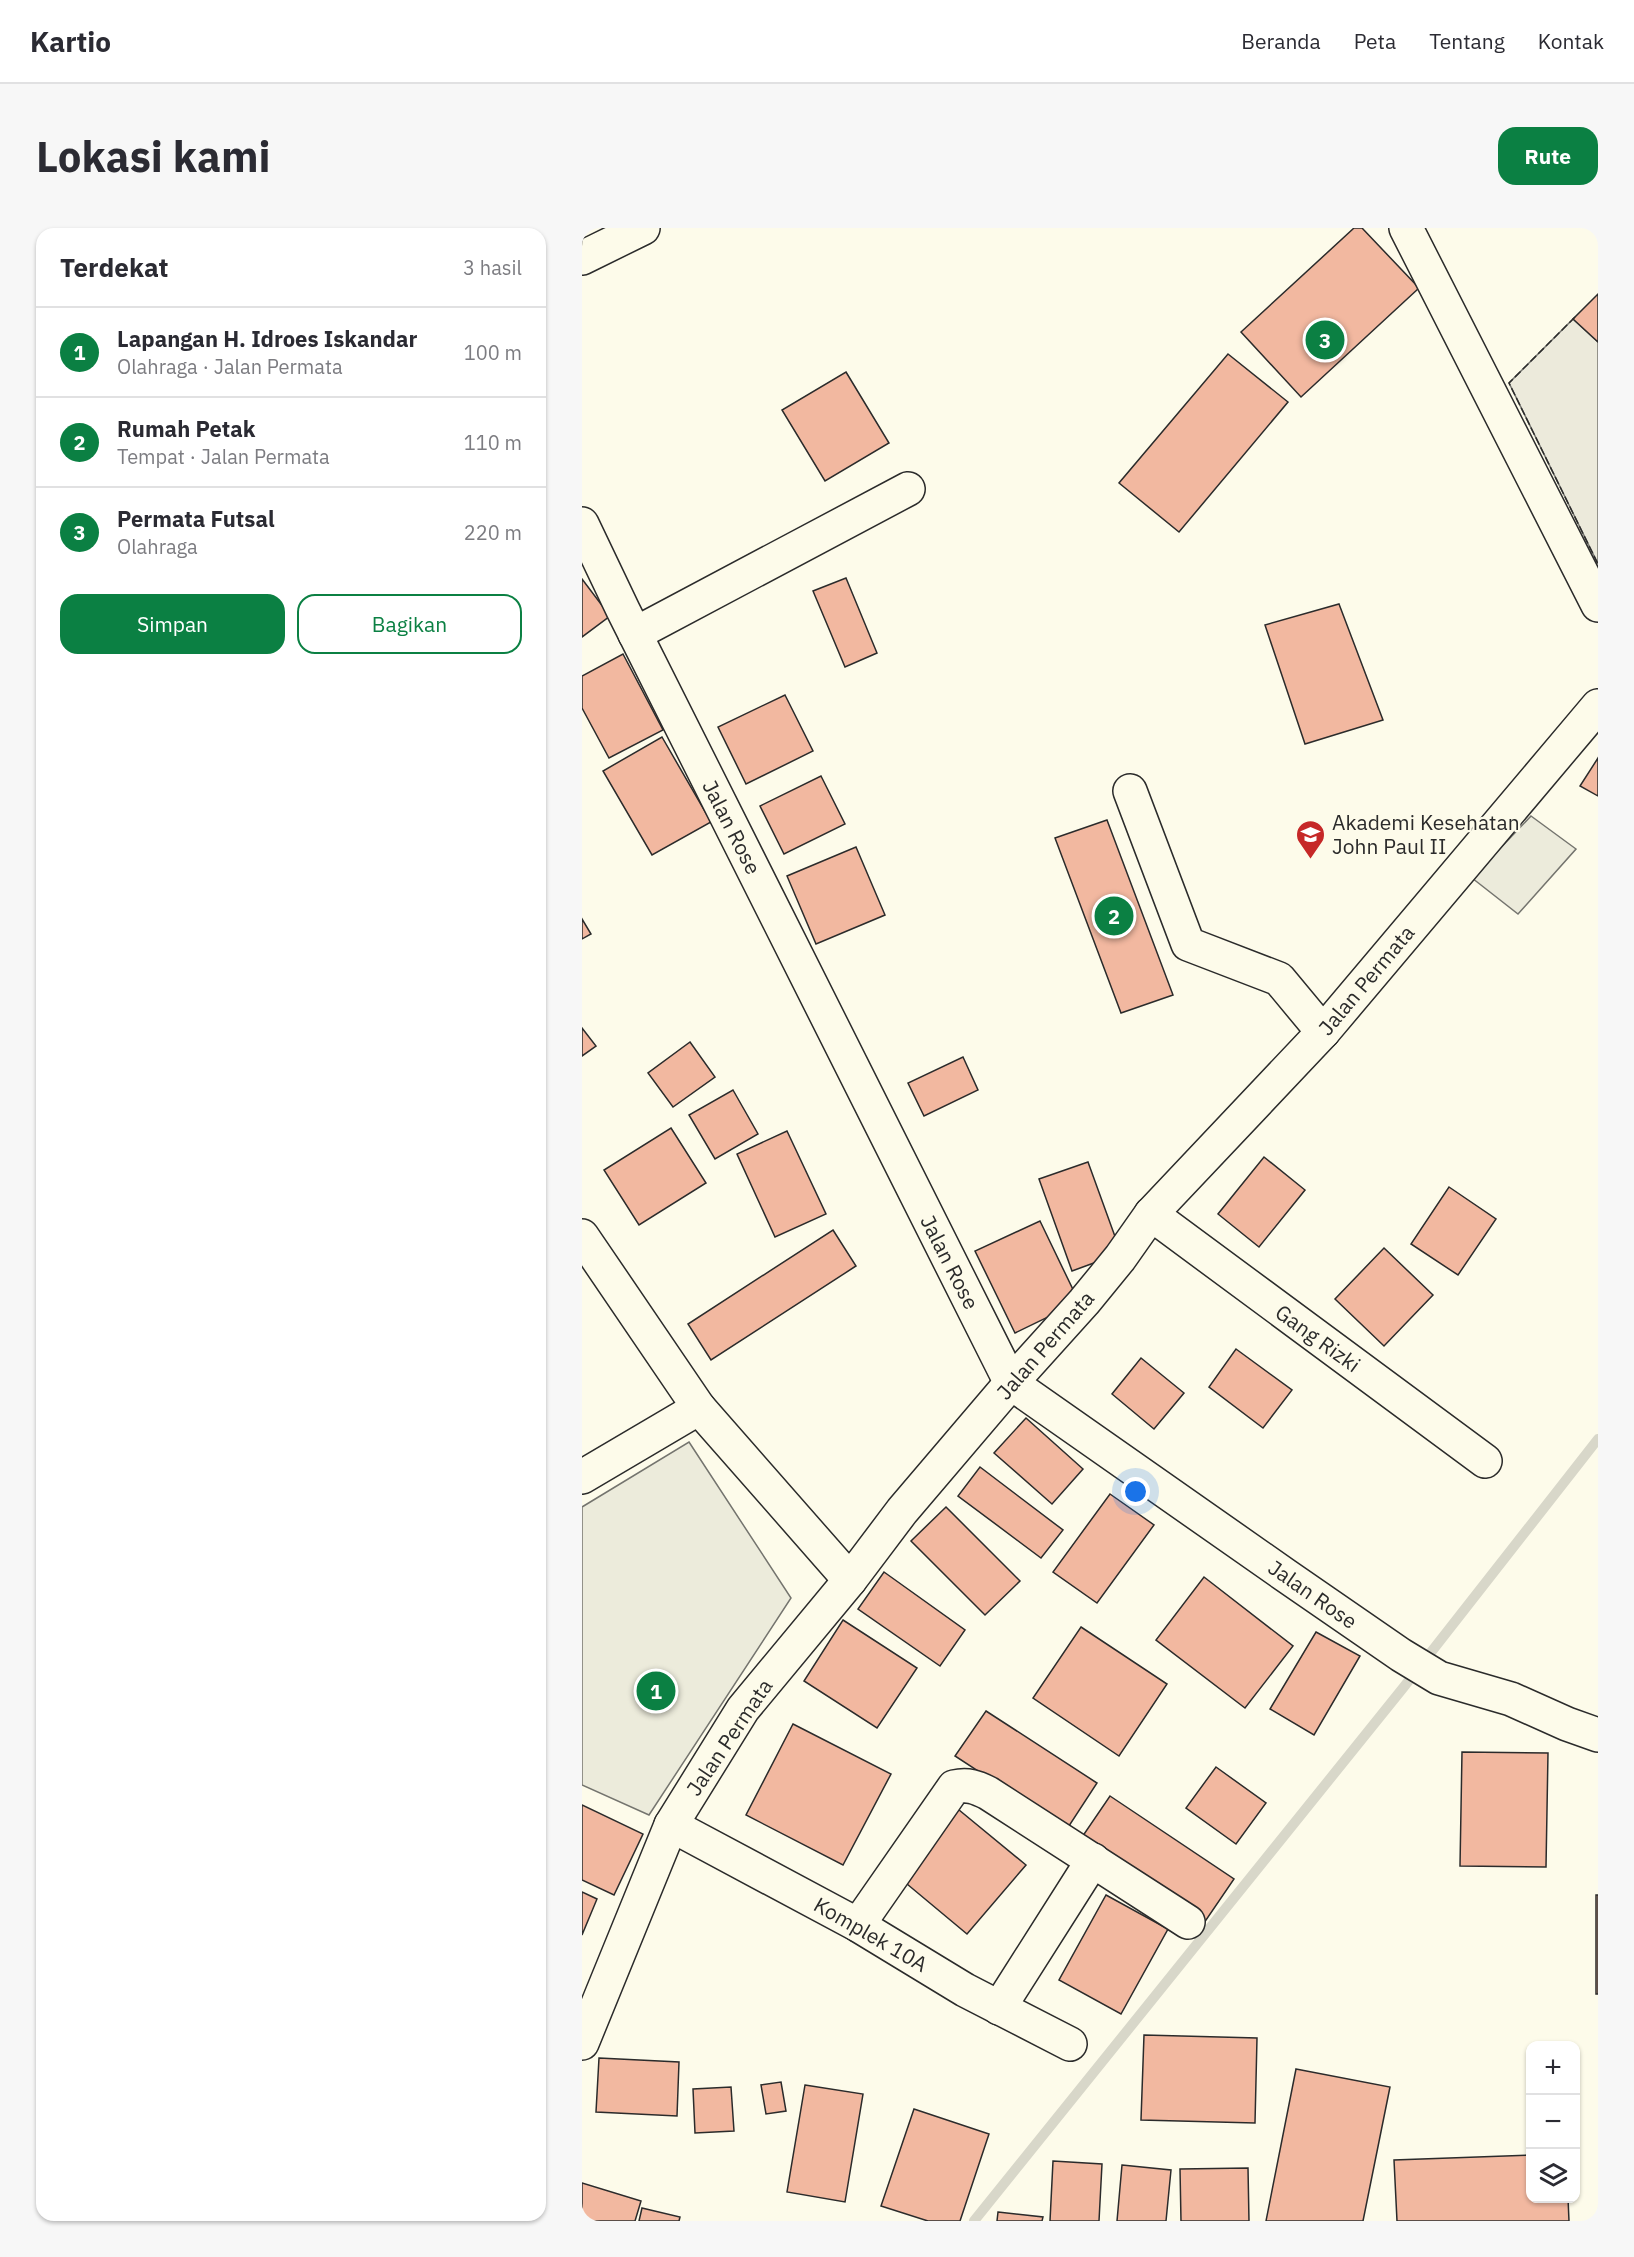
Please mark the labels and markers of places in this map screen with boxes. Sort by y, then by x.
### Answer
pin: 3 [1306,318,1344,362]
place label: Akademi Kesehatan John Paul II [1332,808,1520,860]
school or university icon: Akademi Kesehatan John Paul II [1295,818,1327,860]
pin: 2 [1094,894,1134,938]
pin: 1 [636,1668,676,1714]

